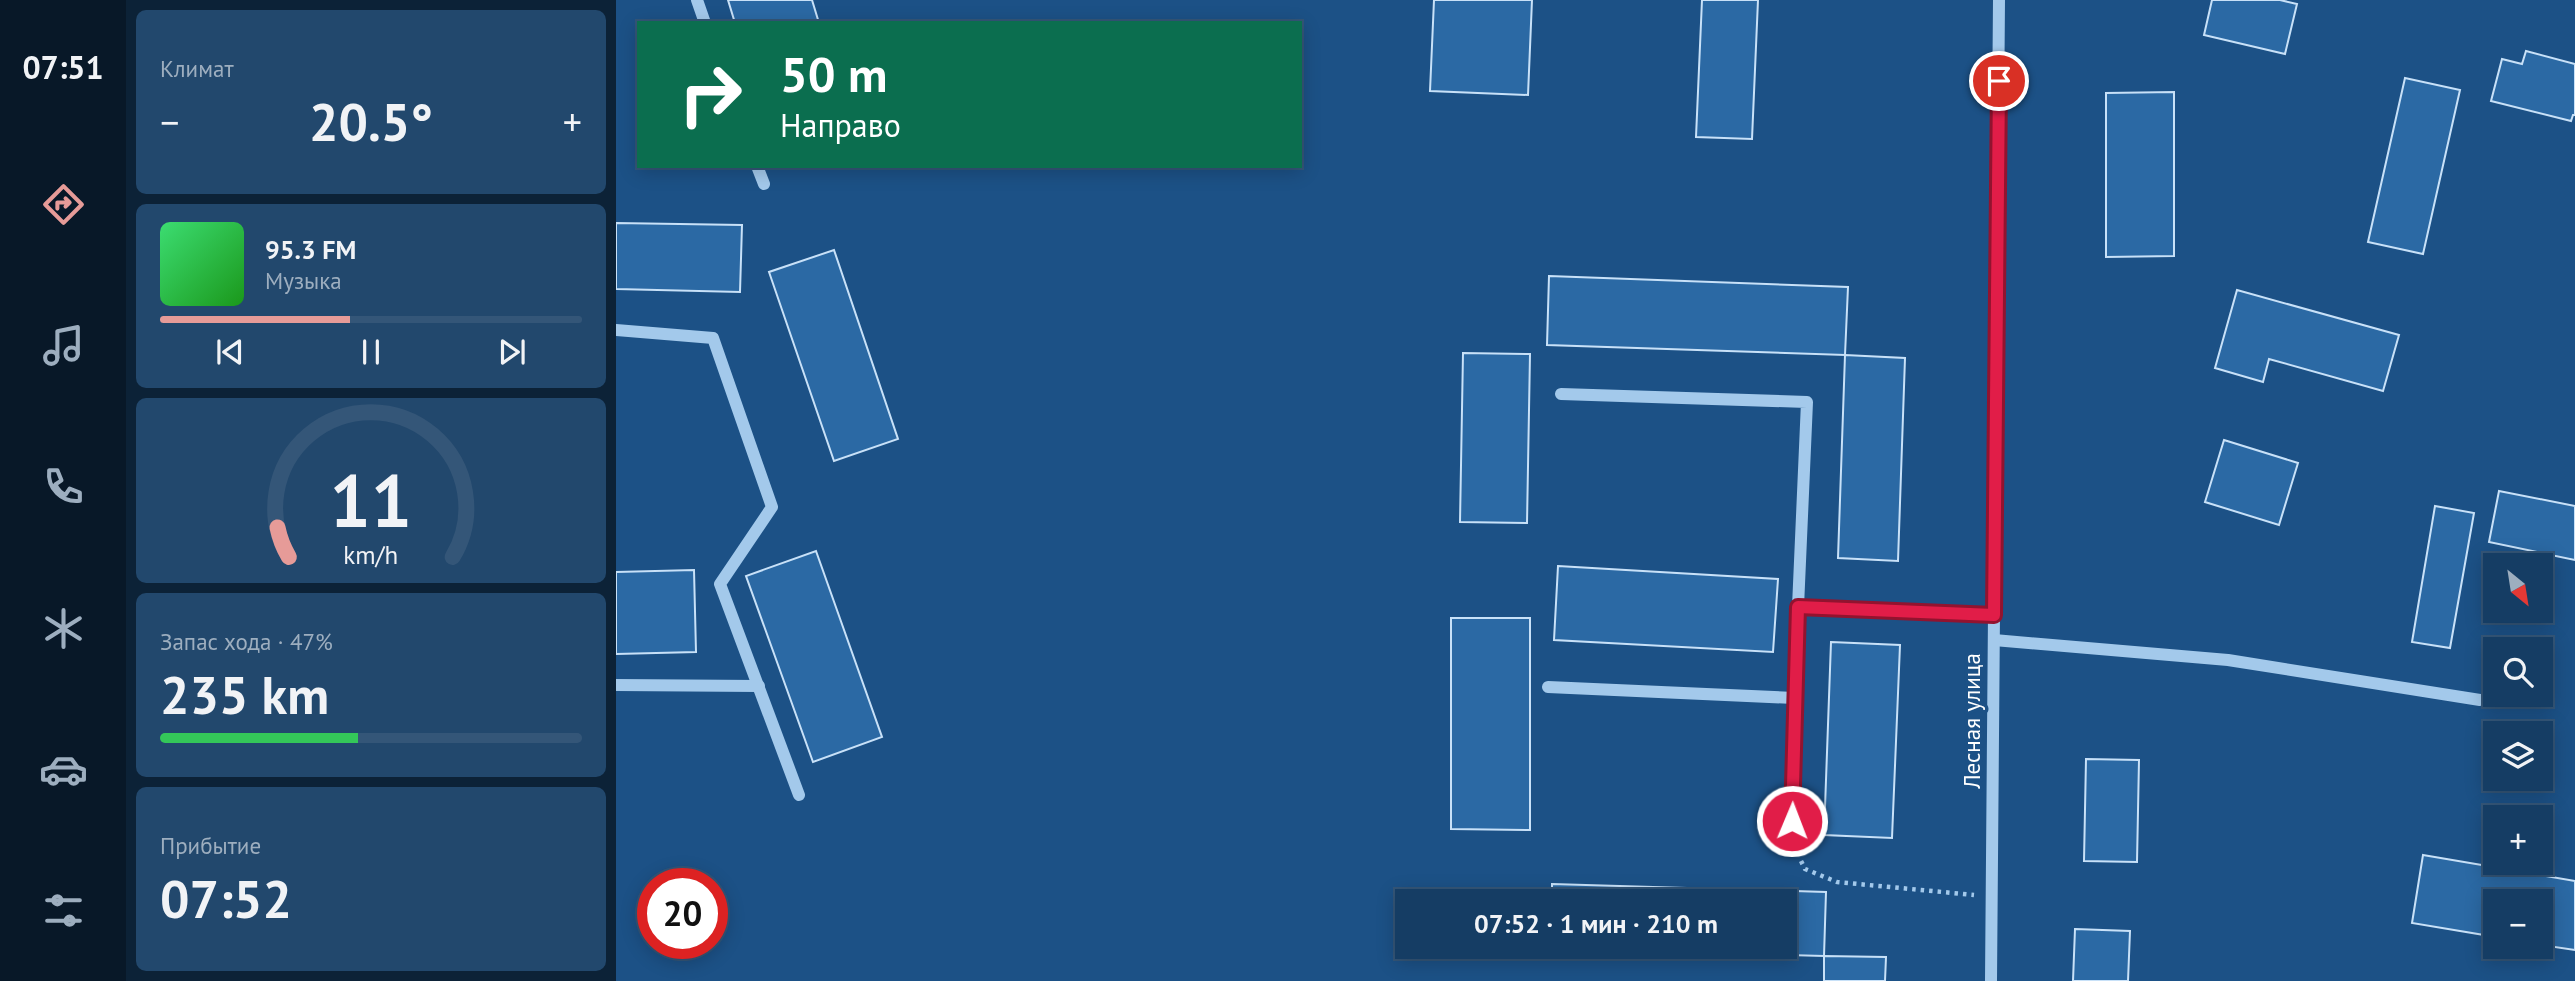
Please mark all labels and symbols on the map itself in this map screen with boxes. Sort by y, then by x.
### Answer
pin [1969,51,2029,111]
north arrow [2483,553,2553,623]
street label: Лесная улица [1957,653,1986,790]
position arrow [1755,784,1829,858]
speed limit sign: 20 [637,868,728,959]

